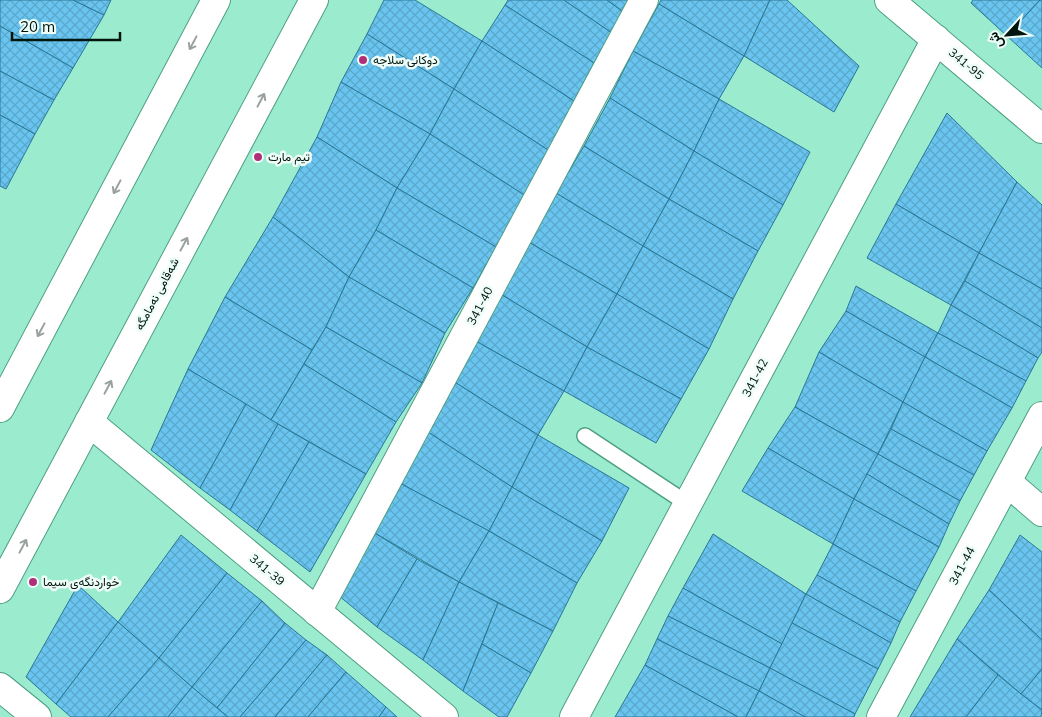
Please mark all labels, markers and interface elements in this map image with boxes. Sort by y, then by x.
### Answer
scale bar [12,10,120,42]
north arrow [982,10,1032,60]
text: 20 m [20,17,55,36]
text: ش [983,29,1007,52]
one-way arrow [188,35,197,50]
street label: 341-95 [946,45,987,83]
place label: دوكانى سلاجه [373,52,438,68]
marker: دوكانى سلاجه [357,54,369,66]
one-way arrow [257,93,266,108]
place label: تیم مارت [268,149,310,165]
marker: تیم مارت [252,151,264,163]
one-way arrow [112,179,122,194]
one-way arrow [180,237,190,251]
street label: شەقامی نەمامگە [131,255,183,333]
street label: 341-40 [463,284,496,327]
one-way arrow [36,323,46,338]
street label: 341-42 [738,356,771,399]
one-way arrow [104,380,113,395]
one-way arrow [18,538,28,553]
street label: 341-44 [945,544,978,587]
street label: 341-39 [247,551,288,589]
place label: خواردنگەی سیما [43,574,119,590]
marker: خواردنگەی سیما [27,576,39,588]

